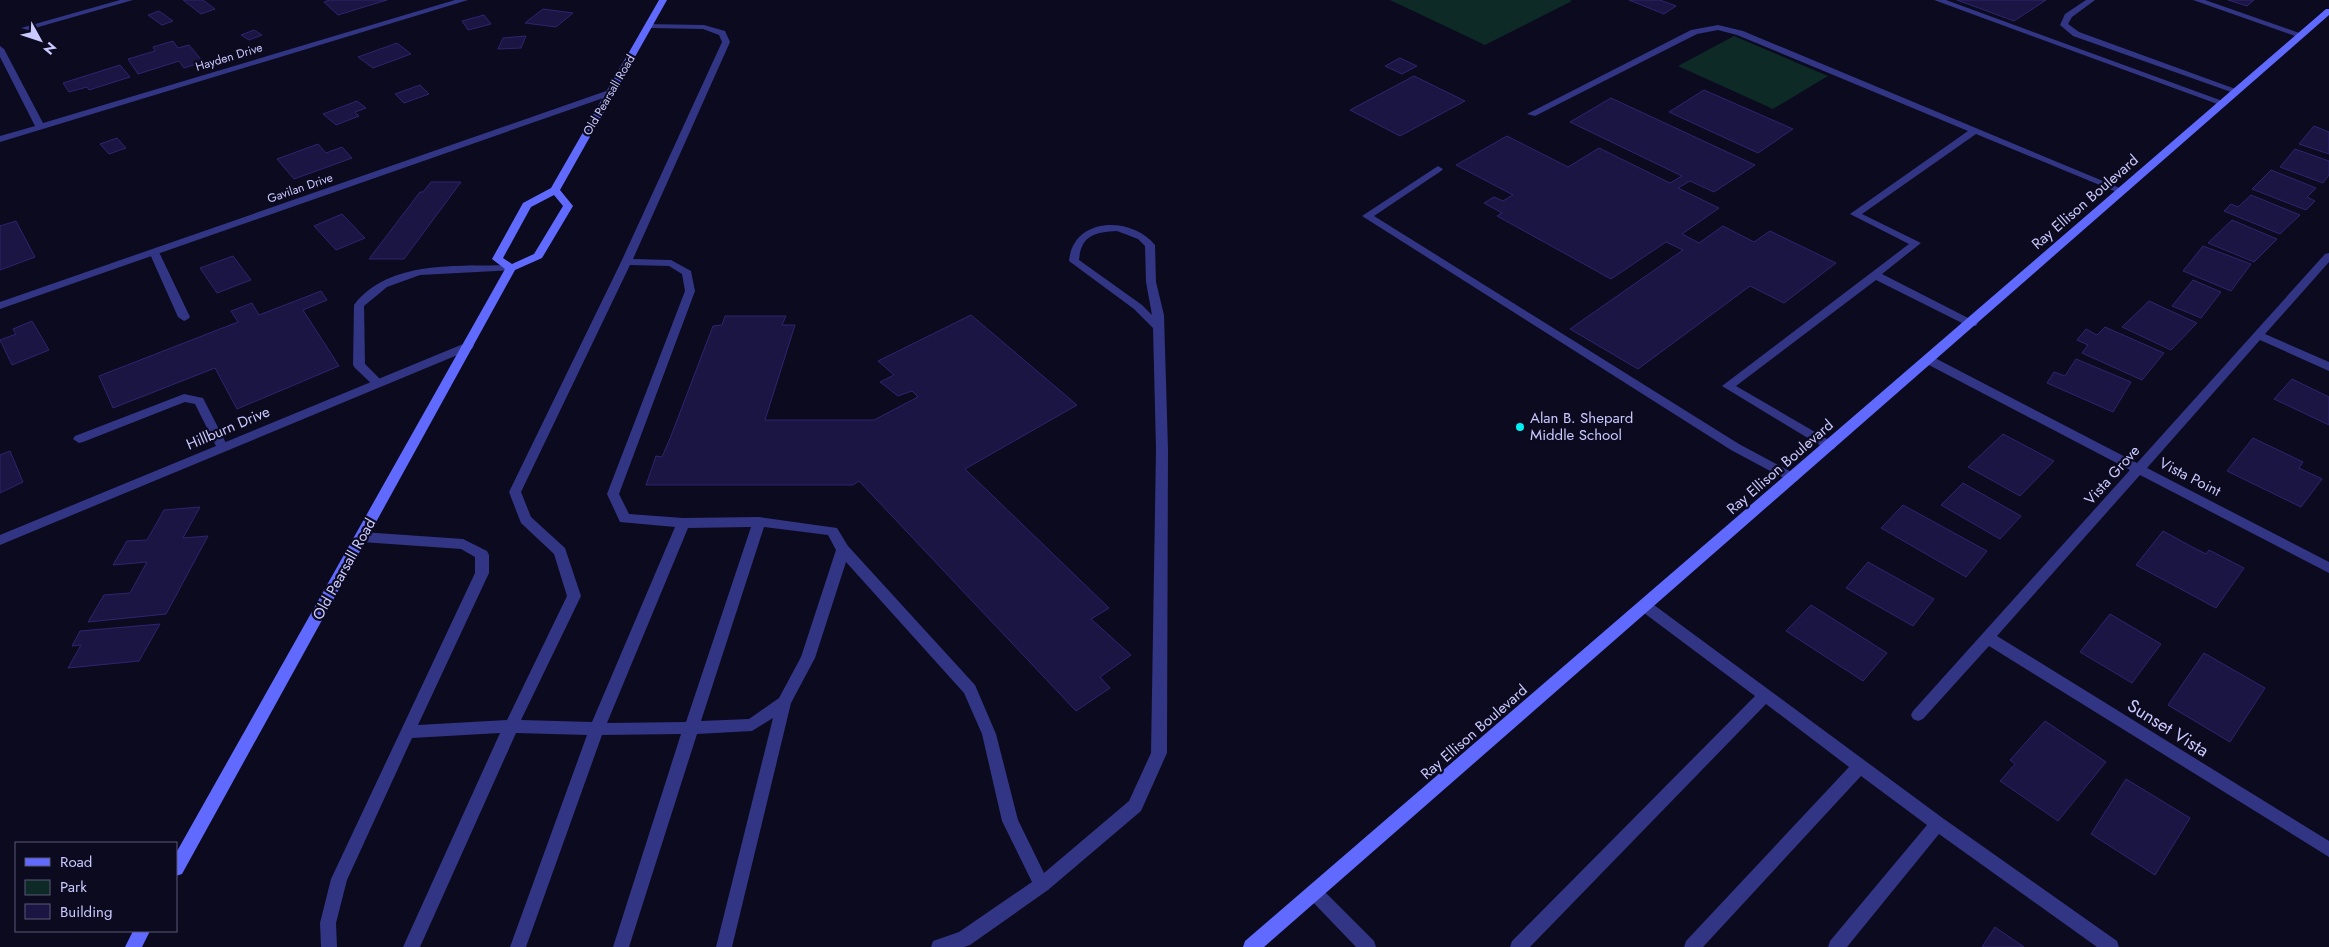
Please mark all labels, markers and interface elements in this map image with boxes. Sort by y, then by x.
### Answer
north arrow [15,15,65,65]
text: N [39,38,61,59]
street label: Hayden Drive [193,38,265,76]
street label: Old Pearsall Road [579,51,639,139]
street label: Ray Ellison Boulevard [2027,149,2143,255]
street label: Gavilan Drive [265,168,335,208]
street label: Hillburn Drive [183,400,273,455]
place label: Alan B. Shepard Middle School [1530,407,1633,446]
street label: Ray Ellison Boulevard [1722,414,1838,520]
marker: Alan B. Shepard Middle School [1514,421,1526,433]
street label: Vista Grove [2079,440,2145,510]
street label: Vista Point [2155,452,2225,502]
street label: Old Pearsall Road [307,514,381,624]
street label: Ray Ellison Boulevard [1416,679,1532,785]
street label: Sunset Vista [2122,693,2214,763]
legend [15,842,178,932]
text: Road [60,851,92,873]
text: Park [60,876,87,898]
text: Building [60,901,112,923]

